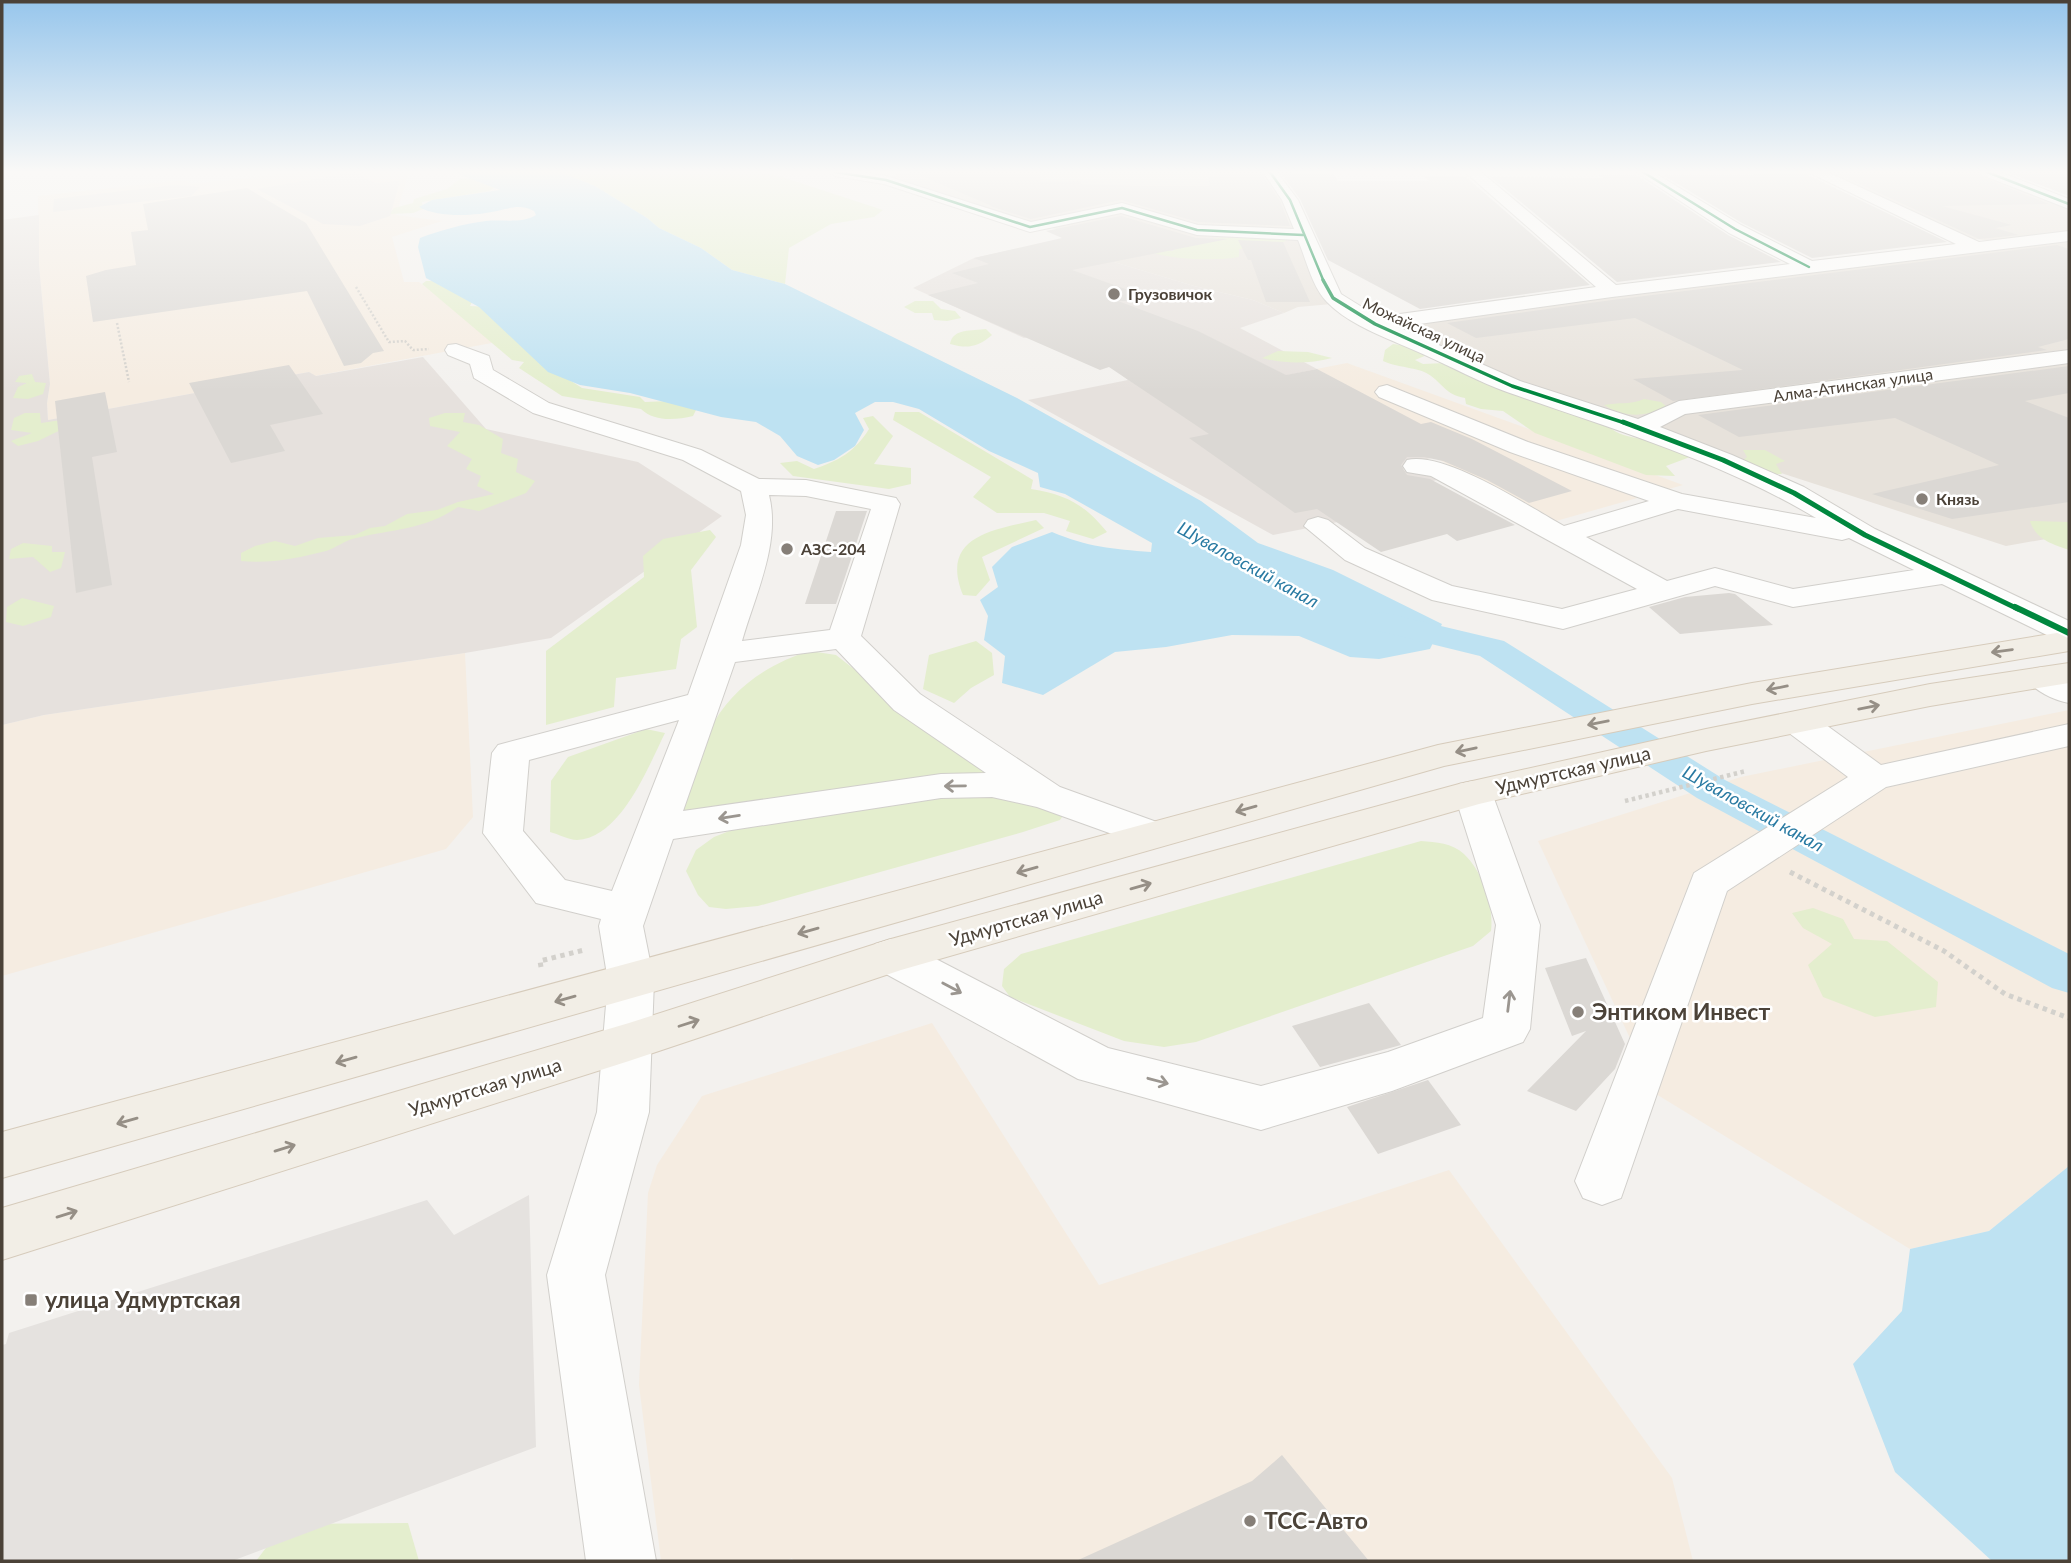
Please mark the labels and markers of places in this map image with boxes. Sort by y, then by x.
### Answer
place label: Грузовичок [1128,284,1212,303]
marker: Грузовичок [1106,286,1122,302]
place label: Князь [1936,489,1979,508]
marker: Князь [1914,491,1930,507]
place label: АЗС-204 [800,539,866,558]
marker: АЗС-204 [779,541,795,557]
place label: Энтиком Инвест [1592,997,1770,1025]
marker: Энтиком Инвест [1570,1004,1586,1020]
place label: улица Удмуртская [45,1285,241,1313]
marker: улица Удмуртская [23,1292,39,1308]
place label: ТСС-Авто [1264,1506,1368,1534]
marker: ТСС-Авто [1242,1513,1258,1529]

